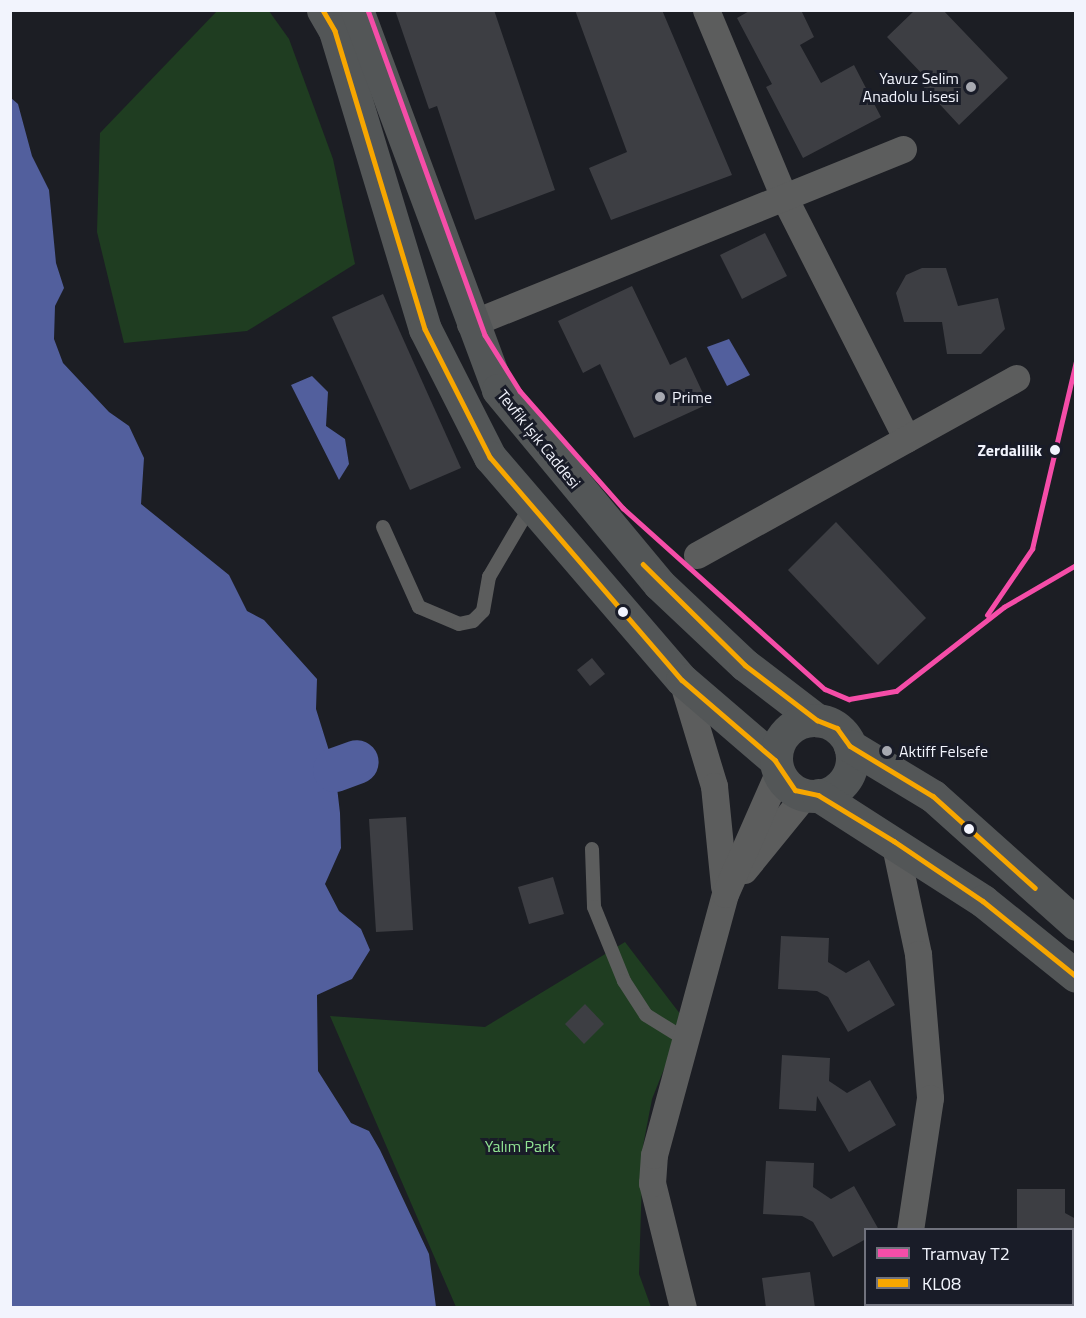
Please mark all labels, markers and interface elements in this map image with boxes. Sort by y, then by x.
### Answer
place label: Yavuz Selim Anadolu Lisesi [863,68,959,106]
marker: Yavuz Selim Anadolu Lisesi [964,80,978,94]
street label: Tevfik Işık Caddesi [493,386,585,492]
place label: Prime [672,387,712,407]
marker: Prime [653,390,667,404]
place label: Zerdalilik [977,440,1042,460]
marker: Zerdalilik [1046,441,1064,459]
unlabelled marker [617,606,629,618]
place label: Aktiff Felsefe [899,741,988,761]
marker: Aktiff Felsefe [880,744,894,758]
unlabelled marker [963,823,975,835]
park label: Yalım Park [485,1136,555,1156]
legend [864,1228,1074,1306]
text: Tramvay T2 [922,1240,1010,1267]
text: KL08 [922,1270,961,1297]

